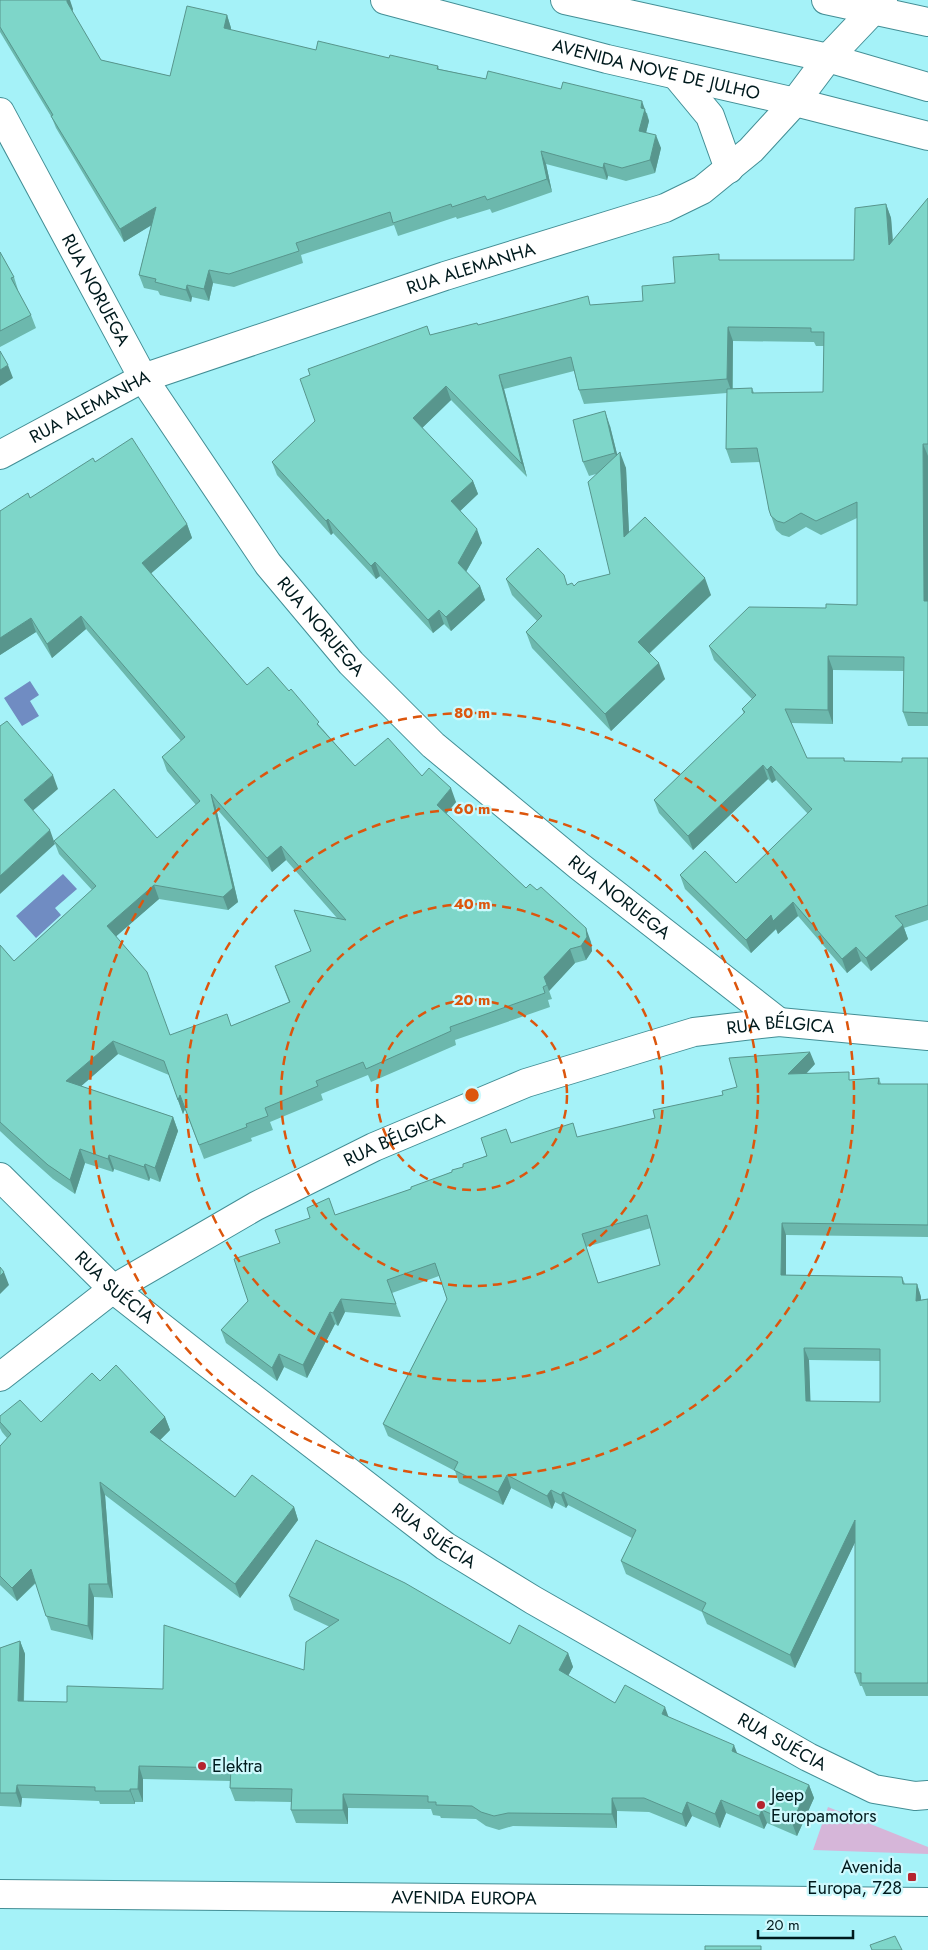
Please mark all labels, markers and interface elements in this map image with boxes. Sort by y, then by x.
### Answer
street label: AVENIDA NOVE DE JULHO [550,32,763,107]
street label: RUA NORUEGA [55,229,136,351]
street label: RUA ALEMANHA [403,236,538,301]
street label: RUA ALEMANHA [25,364,153,450]
street label: RUA NORUEGA [271,571,370,682]
text: 80 m [454,702,490,724]
text: 60 m [454,798,490,820]
street label: RUA NORUEGA [563,849,676,946]
text: 40 m [453,893,491,915]
text: 20 m [454,989,490,1011]
street label: RUA BÉLGICA [725,1009,836,1041]
centre of rings [463,1086,481,1104]
street label: RUA BÉLGICA [339,1106,449,1173]
street label: RUA SUÉCIA [69,1245,160,1330]
street label: RUA SUÉCIA [386,1497,481,1575]
street label: RUA SUÉCIA [733,1707,831,1777]
place label: Elektra [212,1753,262,1779]
marker: Elektra [196,1760,208,1772]
place label: Jeep Europamotors [769,1782,876,1829]
marker: Jeep Europamotors [755,1799,767,1811]
place label: Avenida Europa, 728 [808,1854,902,1901]
marker: Avenida Europa, 728 [906,1871,918,1883]
street label: AVENIDA EUROPA [391,1884,537,1912]
scale bar [758,1908,853,1940]
text: 20 m [766,1914,800,1936]

